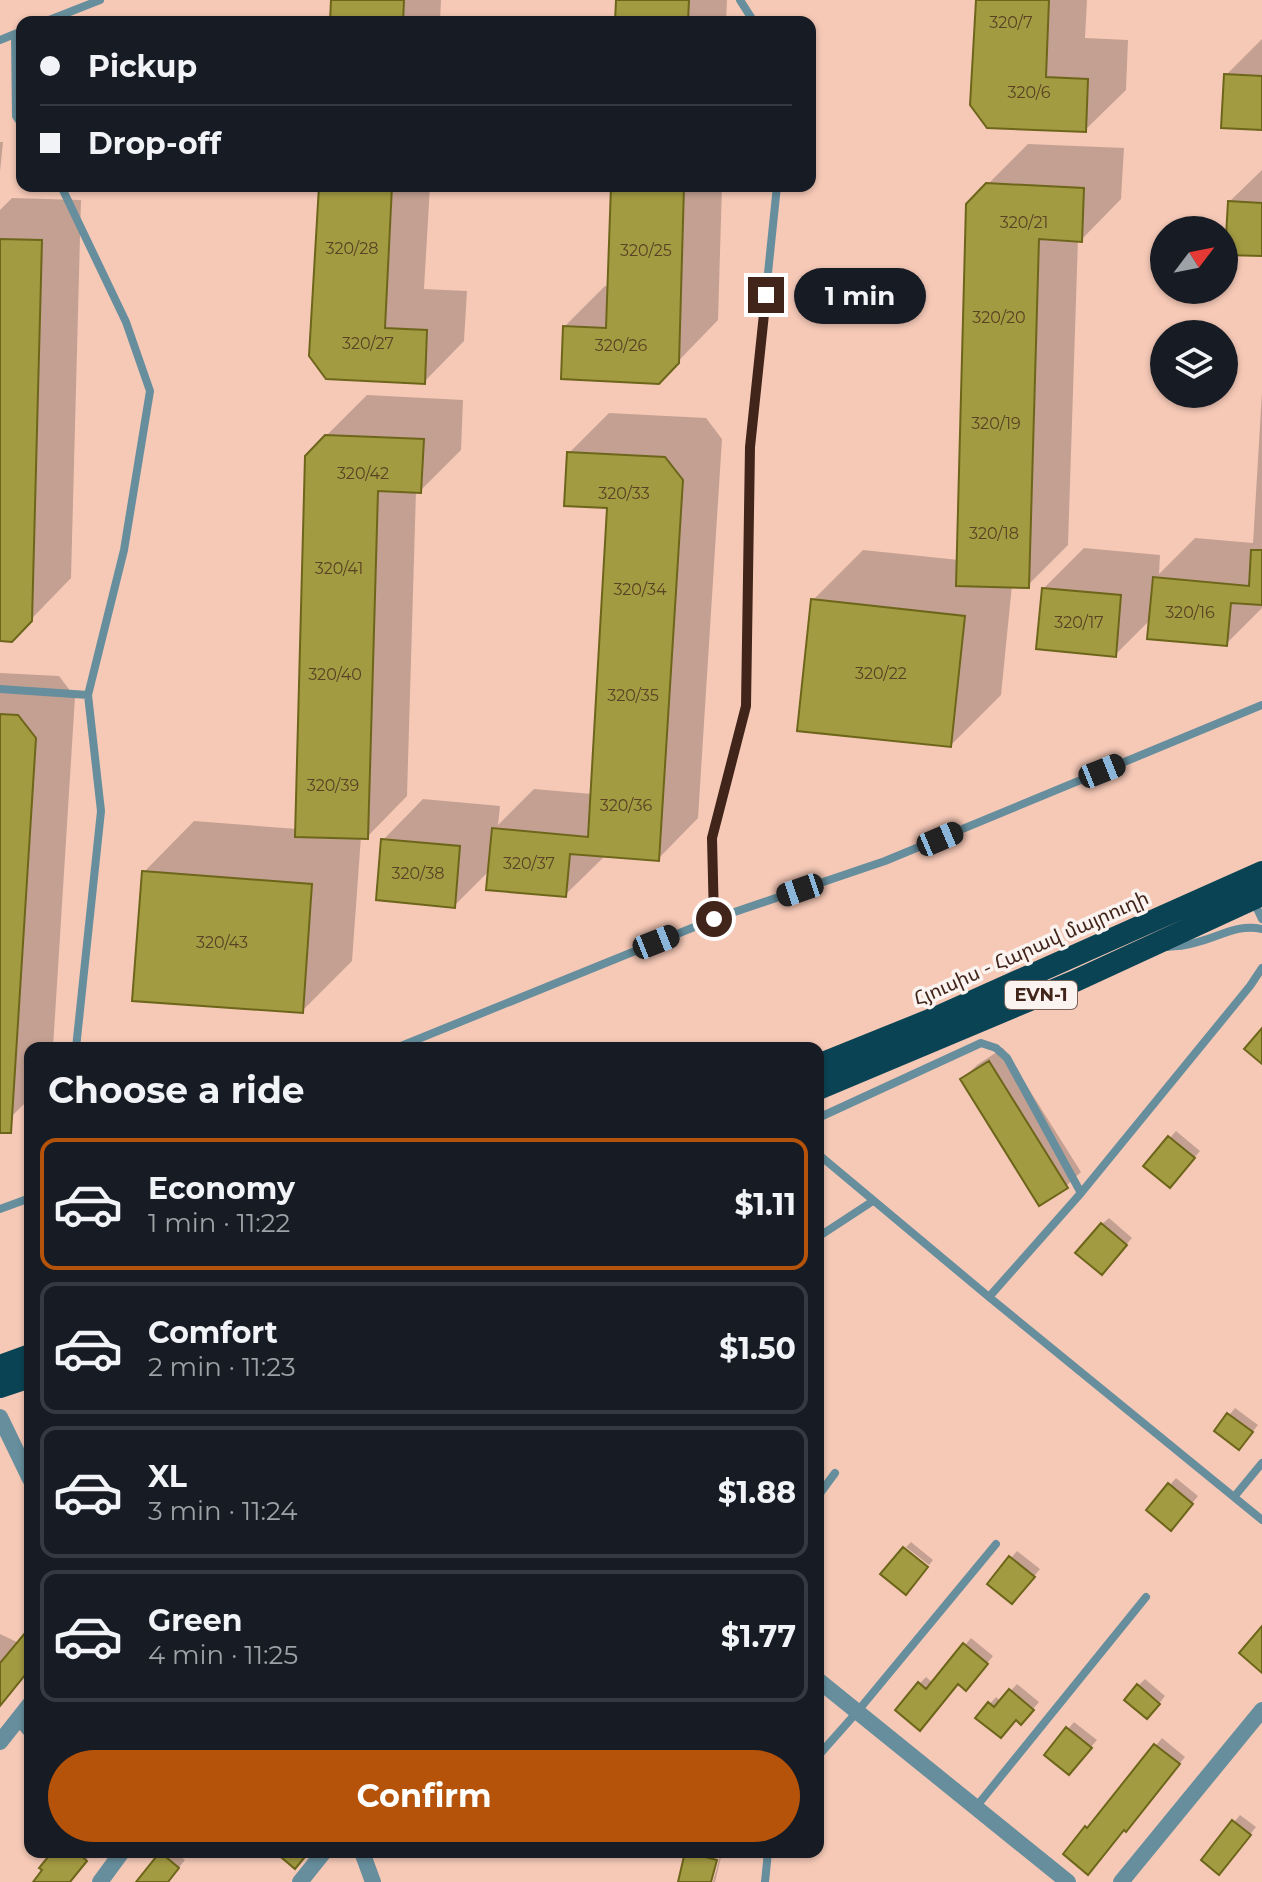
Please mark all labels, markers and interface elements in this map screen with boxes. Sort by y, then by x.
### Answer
house number: 320/7 [989,13,1033,32]
text: Pickup [88,48,197,85]
house number: 320/6 [1007,83,1051,102]
text: Drop-off [88,125,221,162]
house number: 320/21 [1000,213,1048,232]
north arrow [1150,216,1238,304]
map controls [1150,216,1238,408]
house number: 320/28 [326,239,378,258]
house number: 320/25 [620,241,672,260]
callout: 1 min [794,267,926,323]
route end [748,277,784,313]
text: 1 min [825,280,895,312]
house number: 320/20 [972,308,1026,327]
button: layers [1150,320,1238,408]
house number: 320/27 [342,334,394,353]
house number: 320/26 [595,336,647,355]
house number: 320/19 [971,414,1021,433]
house number: 320/42 [337,464,389,483]
house number: 320/33 [598,484,650,503]
house number: 320/18 [969,524,1019,543]
house number: 320/41 [315,559,363,578]
house number: 320/34 [613,580,667,599]
house number: 320/16 [1165,603,1215,622]
house number: 320/17 [1054,613,1104,632]
house number: 320/22 [855,664,907,683]
house number: 320/40 [308,665,362,684]
house number: 320/35 [607,686,659,705]
car [1075,751,1129,791]
house number: 320/39 [307,776,359,795]
house number: 320/36 [600,796,652,815]
car [913,819,967,859]
house number: 320/37 [503,854,555,873]
house number: 320/38 [392,864,444,883]
car [773,871,827,909]
street label: Հյուսիս - Հարավ մայրուղի [910,885,1152,1011]
route start [696,901,732,937]
car [629,922,683,962]
house number: 320/43 [196,933,248,952]
road number: EVN-1 [1005,981,1077,1009]
text: Choose a ride [48,1068,305,1112]
icon: car [52,1168,124,1240]
text: Economy [148,1170,295,1207]
text: $1.11 [735,1186,796,1223]
text: 1 min · 11:22 [148,1207,290,1239]
icon: car [52,1312,124,1384]
text: Comfort [148,1314,278,1351]
text: $1.50 [719,1330,796,1367]
text: 2 min · 11:23 [148,1351,296,1383]
icon: car [52,1456,124,1528]
text: XL [148,1458,187,1495]
text: $1.88 [718,1474,796,1511]
text: 3 min · 11:24 [148,1495,297,1527]
icon: car [52,1600,124,1672]
text: Green [148,1602,242,1639]
text: $1.77 [721,1618,796,1655]
text: 4 min · 11:25 [148,1639,298,1671]
button: Confirm [48,1750,800,1842]

